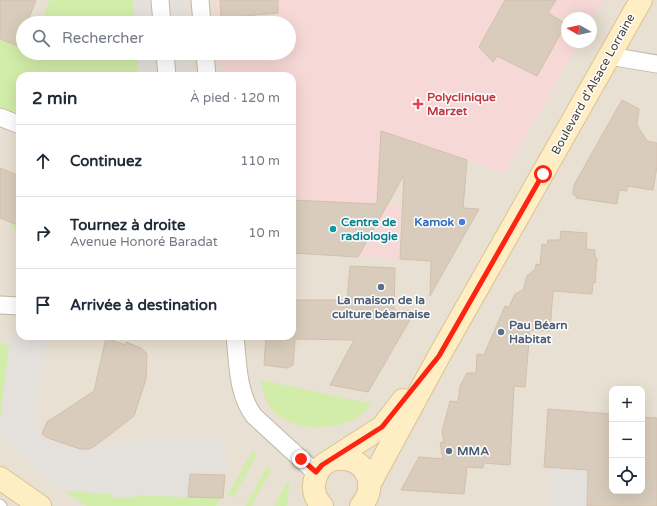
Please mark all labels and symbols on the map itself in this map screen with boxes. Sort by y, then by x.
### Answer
street label: Boulevard d'Alsace Lorraine [548,11,638,157]
north arrow [561,12,597,48]
place label: Polyclinique Marzet [427,90,496,118]
marker: Polyclinique Marzet [412,98,424,110]
route start [534,165,552,183]
place label: Centre de radiologie [341,215,398,244]
place label: Kamok [414,215,454,229]
marker: Kamok [457,217,467,227]
marker: Centre de radiologie [328,224,338,234]
marker: La maison de la culture béarnaise [376,282,386,292]
place label: La maison de la culture béarnaise [332,293,430,321]
place label: Pau Béarn Habitat [509,318,568,346]
marker: Pau Béarn Habitat [496,327,506,337]
place label: MMA [457,444,489,458]
marker: MMA [444,446,454,456]
route end [292,450,310,468]

